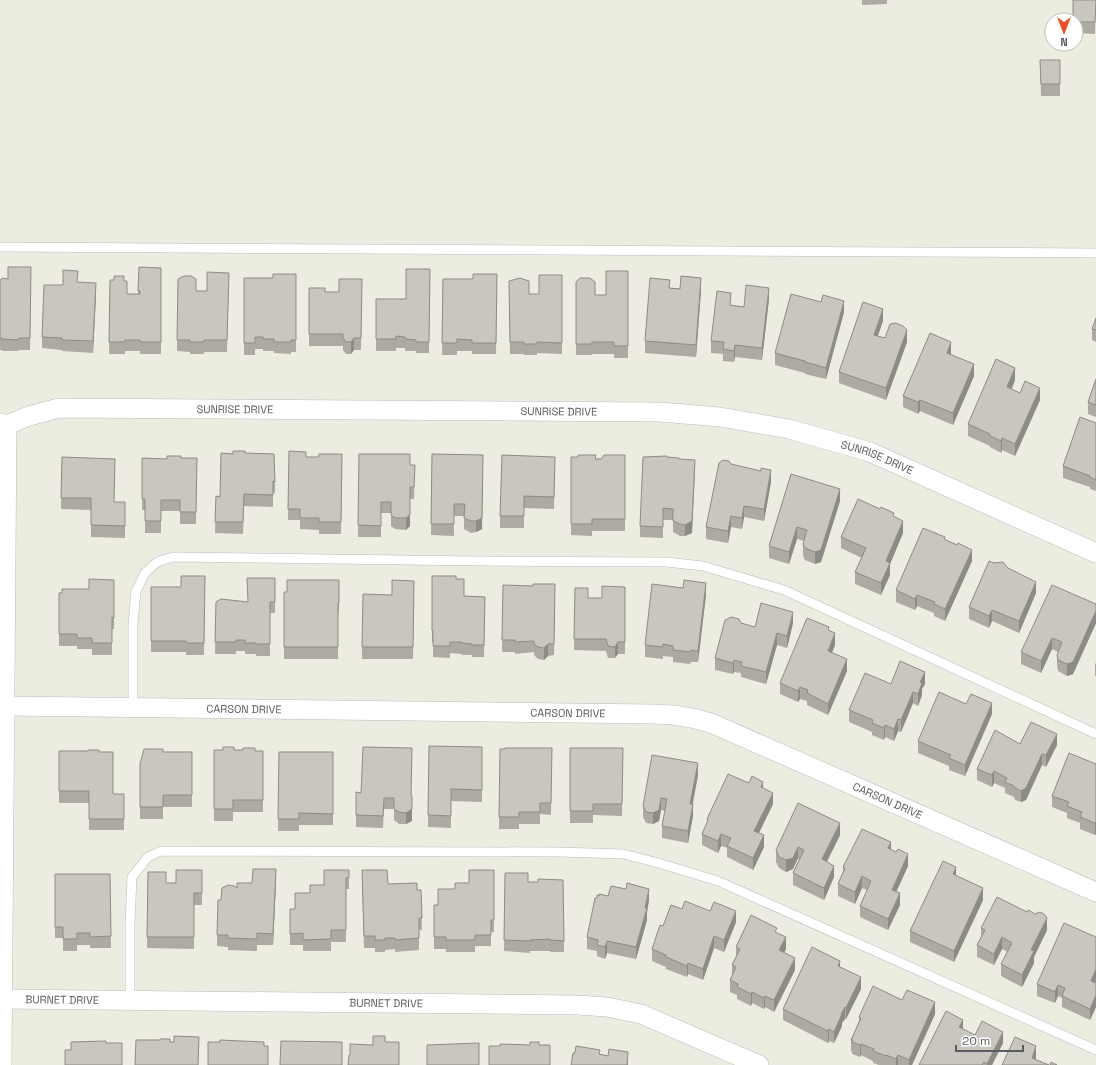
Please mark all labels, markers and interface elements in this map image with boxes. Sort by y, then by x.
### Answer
north arrow [1044,12,1084,52]
text: N [1060,35,1068,49]
street label: SUNRISE DRIVE [196,402,273,416]
street label: SUNRISE DRIVE [520,404,597,419]
street label: SUNRISE DRIVE [839,437,916,477]
street label: CARSON DRIVE [206,701,282,716]
street label: CARSON DRIVE [530,705,606,720]
street label: CARSON DRIVE [851,779,925,822]
street label: BURNET DRIVE [25,992,99,1007]
street label: BURNET DRIVE [349,996,423,1010]
scale bar [956,1027,1023,1053]
text: 20 m [962,1033,990,1049]

